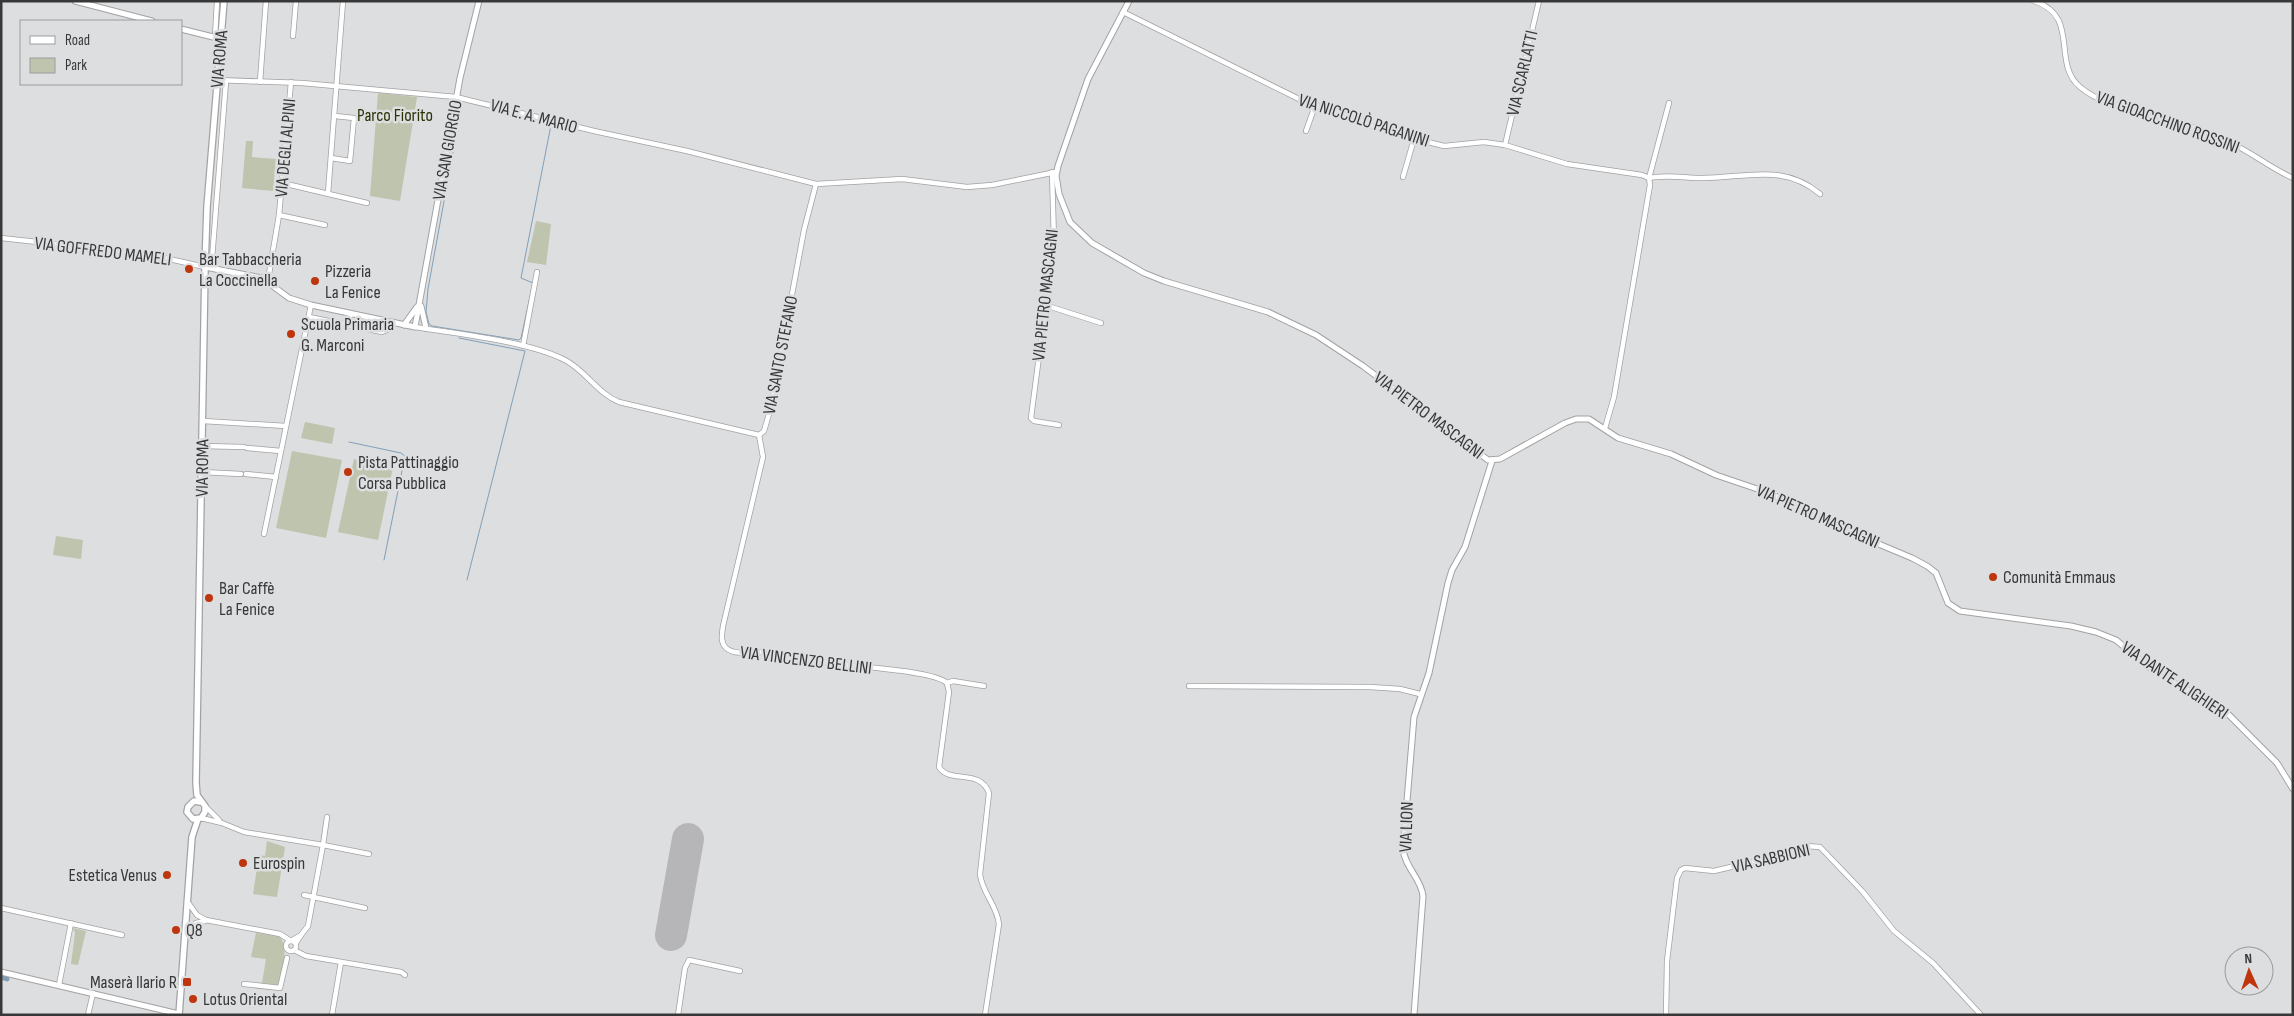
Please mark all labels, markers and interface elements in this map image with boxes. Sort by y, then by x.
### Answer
legend [20,20,182,85]
street label: VIA SCARLATTI [1502,28,1542,118]
street label: VIA ROMA [207,29,233,89]
text: Road [65,31,90,50]
text: Park [65,56,87,75]
street label: VIA GIOACCHINO ROSSINI [2093,87,2242,158]
street label: VIA NICCOLÒ PAGANINI [1296,89,1432,152]
street label: VIA E. A. MARIO [488,95,580,138]
street label: VIA DEGLI ALPINI [271,98,300,198]
street label: VIA SAN GIORGIO [428,99,467,202]
park label: Parco Fiorito [357,105,433,126]
street label: VIA PIETRO MASCAGNI [1028,228,1063,362]
street label: VIA GOFFREDO MAMELI [33,233,172,270]
place label: Bar Tabbaccheria La Coccinella [199,249,302,291]
place label: Pizzeria La Fenice [325,261,381,303]
marker: Bar Tabbaccheria La Coccinella [183,263,195,275]
marker: Pizzeria La Fenice [309,275,321,287]
street label: VIA SANTO STEFANO [759,294,802,416]
place label: Scuola Primaria G. Marconi [301,314,394,356]
marker: Scuola Primaria G. Marconi [285,328,297,340]
street label: VIA PIETRO MASCAGNI [1370,367,1488,464]
street label: VIA ROMA [191,439,214,497]
place label: Pista Pattinaggio Corsa Pubblica [358,452,459,494]
marker: Pista Pattinaggio Corsa Pubblica [342,466,354,478]
street label: VIA PIETRO MASCAGNI [1753,480,1883,553]
place label: Comunità Emmaus [2003,567,2116,588]
marker: Comunità Emmaus [1987,571,1999,583]
place label: Bar Caffè La Fenice [219,578,275,620]
marker: Bar Caffè La Fenice [203,592,215,604]
street label: VIA DANTE ALIGHIERI [2117,637,2232,724]
street label: VIA VINCENZO BELLINI [739,642,873,679]
street label: VIA LION [1395,801,1418,853]
street label: VIA SABBIONI [1730,839,1812,878]
place label: Eurospin [253,853,305,874]
marker: Eurospin [237,857,249,869]
place label: Estetica Venus [69,865,157,886]
marker: Estetica Venus [161,869,173,881]
place label: Q8 [186,920,203,941]
marker: Q8 [170,924,182,936]
north arrow [2224,946,2274,996]
text: N [2244,950,2253,967]
place label: Maserà Ilario R [90,972,177,993]
marker: Maserà Ilario R [181,976,193,988]
place label: Lotus Oriental [203,989,287,1010]
marker: Lotus Oriental [187,993,199,1005]

